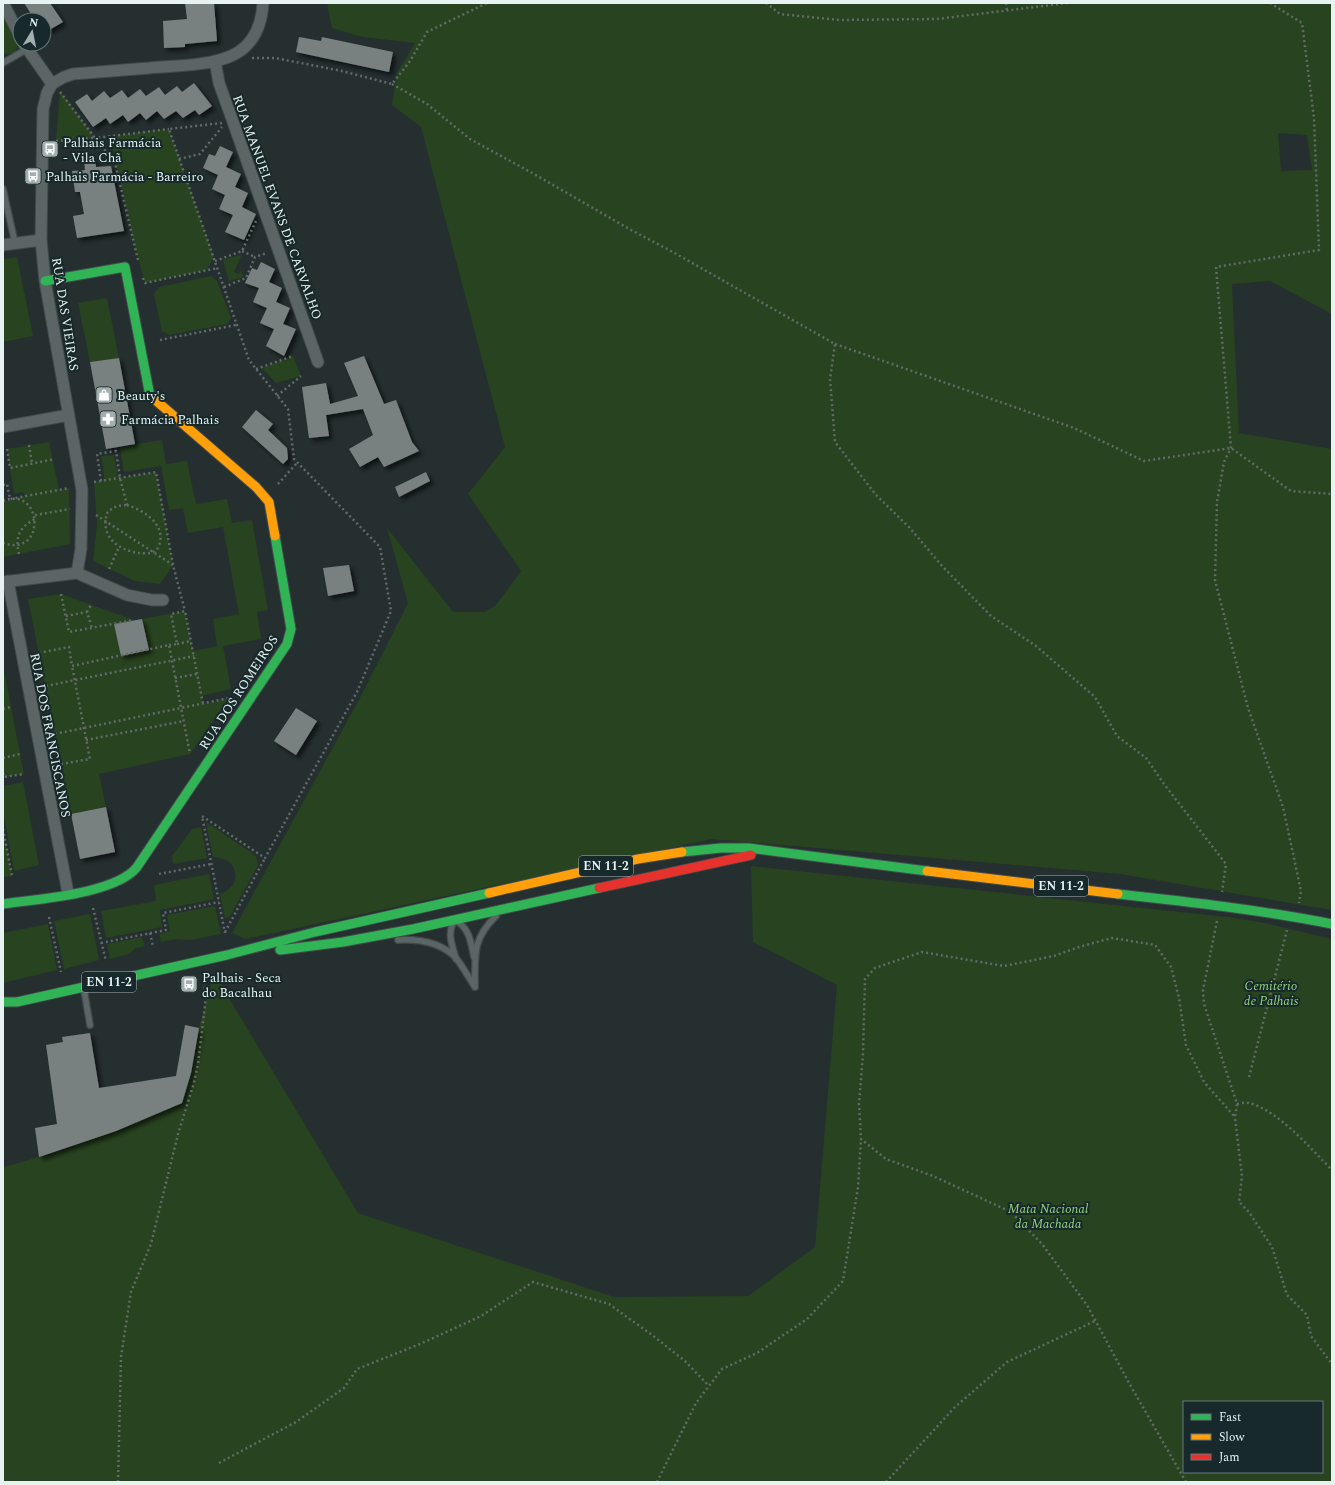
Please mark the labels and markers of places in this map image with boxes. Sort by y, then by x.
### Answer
place label: Palhais Farmácia - Vila Chã [63,133,162,168]
bus stop icon: Palhais Farmácia - Vila Chã [40,139,60,159]
bus stop icon: Palhais Farmácia - Barreiro [23,166,43,186]
place label: Palhais Farmácia - Barreiro [46,167,203,187]
shop icon: Beauty's [94,385,114,405]
place label: Beauty's [117,386,165,406]
pharmacy icon: Farmácia Palhais [98,409,118,429]
place label: Farmácia Palhais [121,410,219,430]
place label: Palhais - Seca do Bacalhau [202,968,282,1003]
bus stop icon: Palhais - Seca do Bacalhau [179,974,199,994]

